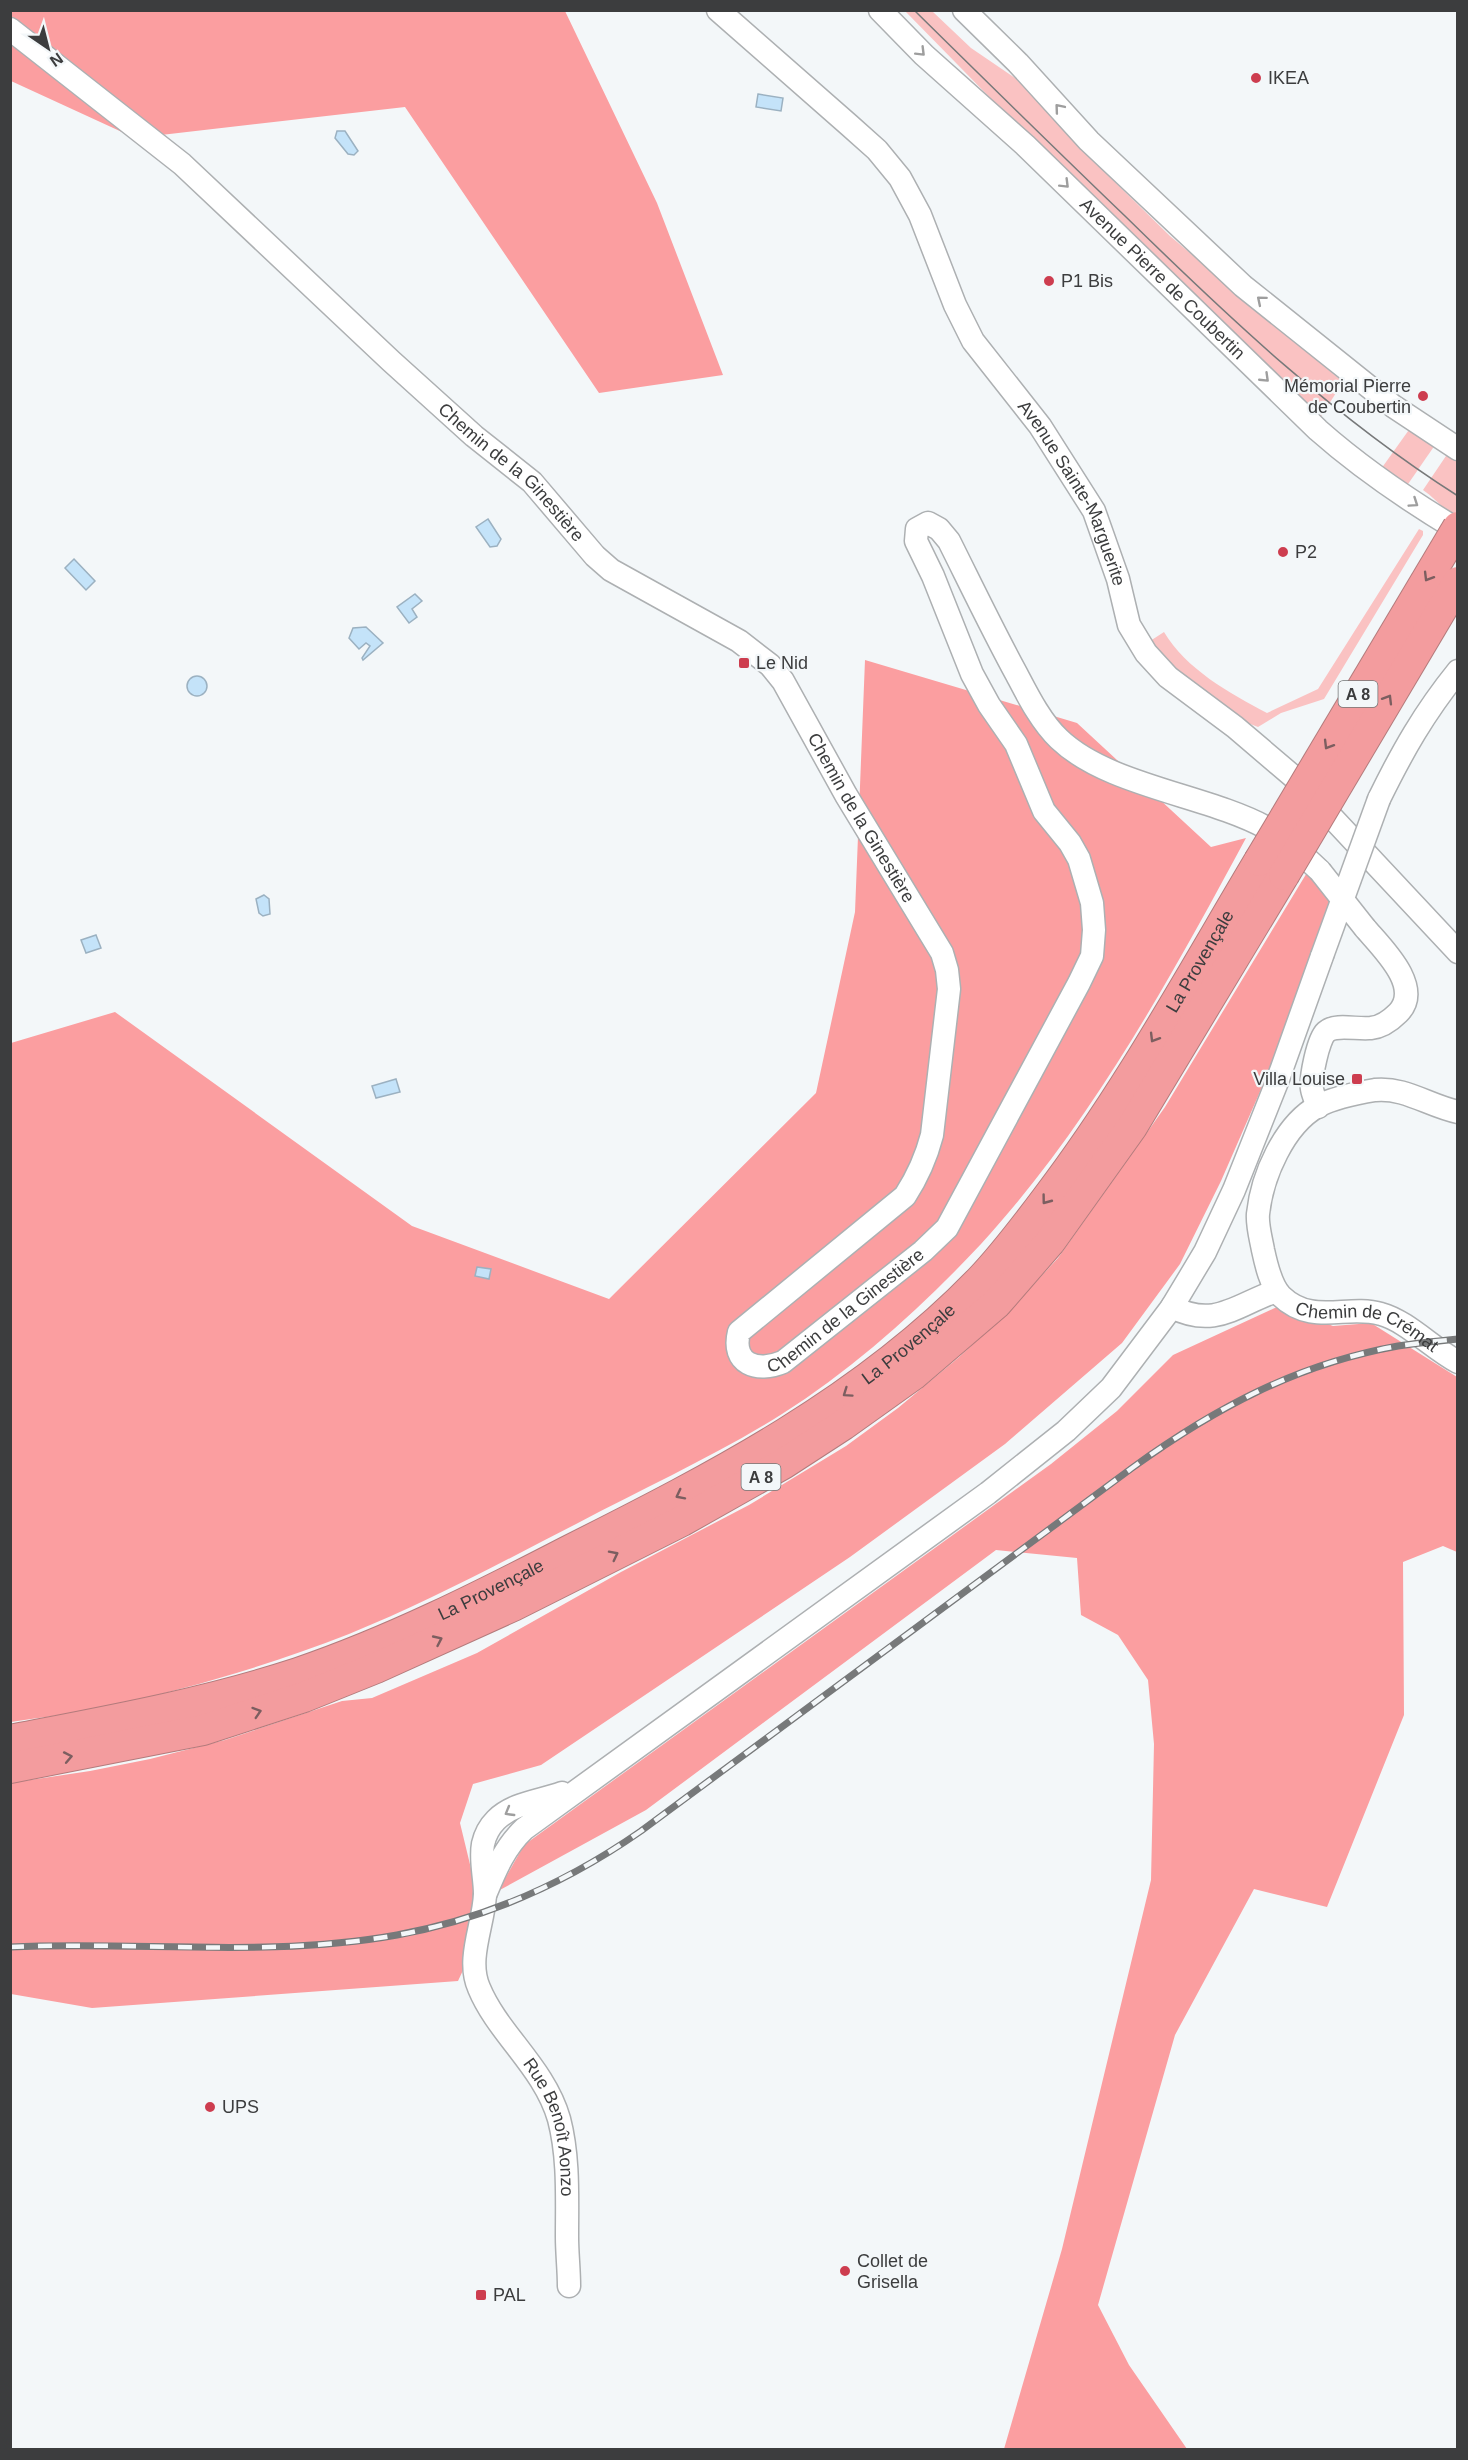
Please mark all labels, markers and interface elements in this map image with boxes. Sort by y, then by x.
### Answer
north arrow [18,18,78,78]
one-way arrow [915,45,925,56]
text: N [47,50,66,70]
place label: IKEA [1268,68,1309,88]
marker: IKEA [1249,71,1263,85]
one-way arrow [1055,103,1066,114]
one-way arrow [1057,176,1068,187]
street label: Avenue Pierre de Coubertin [1076,194,1249,363]
place label: P1 Bis [1061,271,1113,291]
marker: P1 Bis [1042,274,1056,288]
one-way arrow [1257,296,1268,307]
one-way arrow [1258,371,1269,382]
place label: Mémorial Pierre de Coubertin [1284,376,1411,417]
marker: Mémorial Pierre de Coubertin [1416,389,1430,403]
street label: Avenue Sainte-Marguerite [1014,397,1129,588]
street label: Chemin de la Ginestière [434,399,588,545]
one-way arrow [1407,496,1418,507]
place label: P2 [1295,542,1317,562]
marker: P2 [1276,545,1290,559]
one-way arrow [1423,571,1435,581]
place label: Le Nid [756,653,808,673]
marker: Le Nid [737,656,751,670]
road number: A 8 [1338,681,1378,707]
one-way arrow [1381,695,1393,705]
street label: Chemin de la Ginestière [804,730,919,906]
one-way arrow [1324,739,1336,749]
street label: La Provençale [1162,907,1238,1016]
one-way arrow [1150,1032,1161,1042]
place label: Villa Louise [1253,1069,1345,1089]
marker: Villa Louise [1350,1072,1364,1086]
one-way arrow [1042,1193,1053,1204]
street label: Chemin de la Ginestière [765,1244,928,1376]
street label: Chemin de Crémat [1293,1298,1442,1356]
street label: La Provençale [858,1300,959,1388]
one-way arrow [842,1386,853,1397]
road number: A 8 [742,1464,780,1490]
one-way arrow [676,1487,687,1499]
one-way arrow [607,1551,618,1562]
street label: La Provençale [435,1555,547,1624]
one-way arrow [432,1635,443,1647]
one-way arrow [251,1707,262,1719]
one-way arrow [63,1751,73,1764]
one-way arrow [505,1805,515,1816]
street label: Rue Benoît Aonzo [519,2054,577,2197]
place label: UPS [222,2097,259,2117]
marker: UPS [203,2100,217,2114]
place label: Collet de Grisella [857,2251,928,2292]
marker: Collet de Grisella [838,2264,852,2278]
place label: PAL [493,2285,526,2305]
marker: PAL [474,2288,488,2302]

